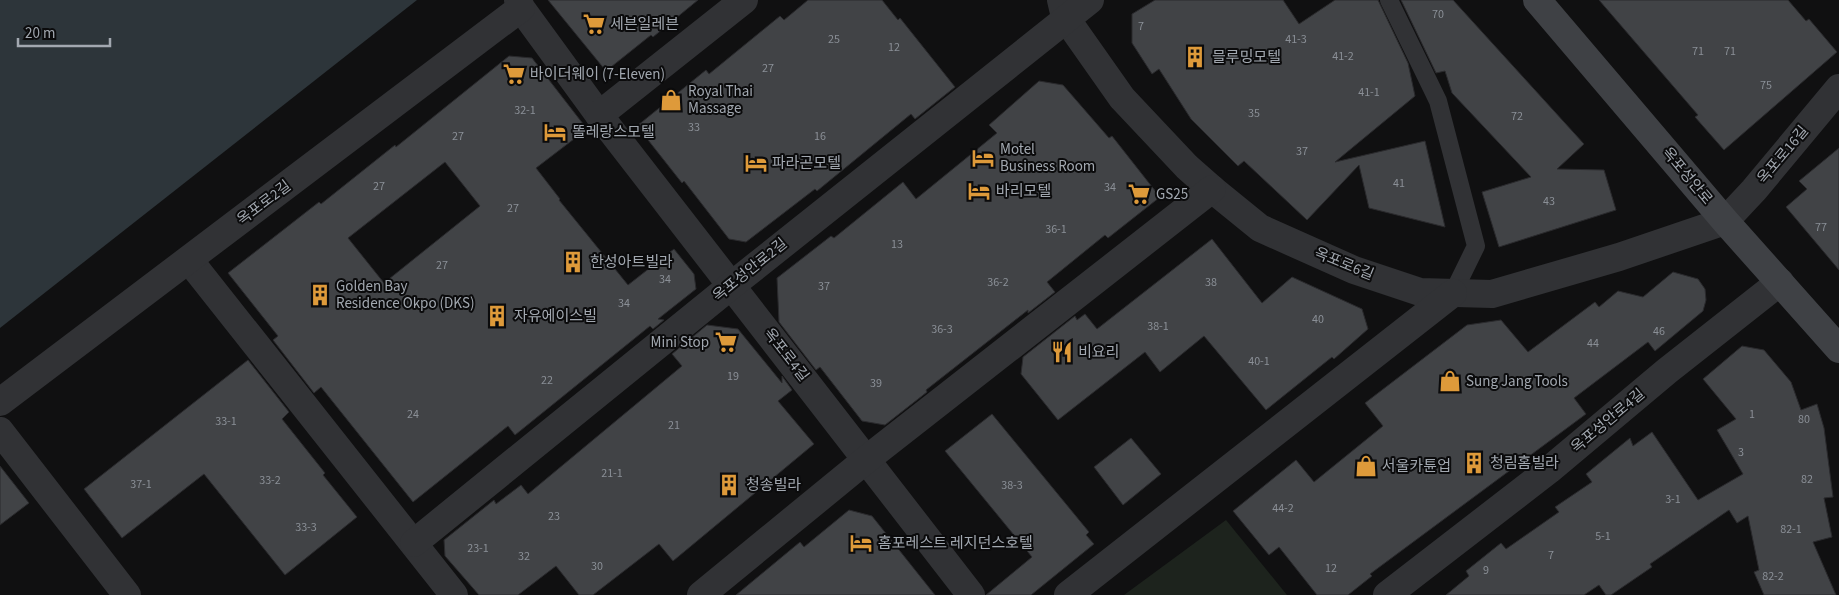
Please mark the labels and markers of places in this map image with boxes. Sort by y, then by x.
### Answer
supermarket icon: 세븐일레븐 [581,11,607,37]
place label: 세븐일레븐 [610,14,679,35]
building icon: 믈루밍모텔 [1182,44,1208,70]
place label: 믈루밍모텔 [1212,47,1281,68]
supermarket icon: 바이더웨이 (7-Eleven) [501,61,527,87]
place label: 바이더웨이 (7-Eleven) [530,64,665,85]
place label: Royal Thai Massage [688,81,753,119]
shop icon: Royal Thai Massage [658,87,684,113]
hotel icon: 똘레랑스모텔 [542,119,568,145]
place label: 똘레랑스모텔 [572,122,655,143]
place label: Motel Business Room [1000,139,1095,177]
hotel icon: Motel Business Room [970,145,996,171]
hotel icon: 파라곤모텔 [743,150,769,176]
place label: 파라곤모텔 [772,153,841,174]
hotel icon: 바리모텔 [966,178,992,204]
place label: 바리모텔 [996,181,1051,202]
supermarket icon: GS25 [1126,181,1152,207]
place label: GS25 [1156,184,1188,205]
building icon: 한성아트빌라 [560,249,586,275]
place label: 한성아트빌라 [590,252,673,273]
place label: Golden Bay Residence Okpo (DKS) [336,276,474,314]
building icon: Golden Bay Residence Okpo (DKS) [307,282,333,308]
building icon: 자유에이스빌 [484,303,510,329]
place label: 자유에이스빌 [514,306,597,327]
supermarket icon: Mini Stop [713,329,739,355]
place label: Mini Stop [651,332,709,353]
restaurant icon: 비요리 [1049,339,1075,365]
place label: 비요리 [1078,342,1119,363]
shop icon: Sung Jang Tools [1437,368,1463,394]
place label: Sung Jang Tools [1466,371,1568,392]
building icon: 청림홈빌라 [1461,450,1487,476]
shop icon: 서울카튠업 [1353,453,1379,479]
place label: 청림홈빌라 [1490,453,1559,474]
place label: 서울카튠업 [1382,456,1451,477]
building icon: 청송빌라 [716,472,742,498]
place label: 청송빌라 [746,475,801,496]
hotel icon: 홈포레스트 레지던스호텔 [848,530,874,556]
place label: 홈포레스트 레지던스호텔 [878,533,1033,554]

